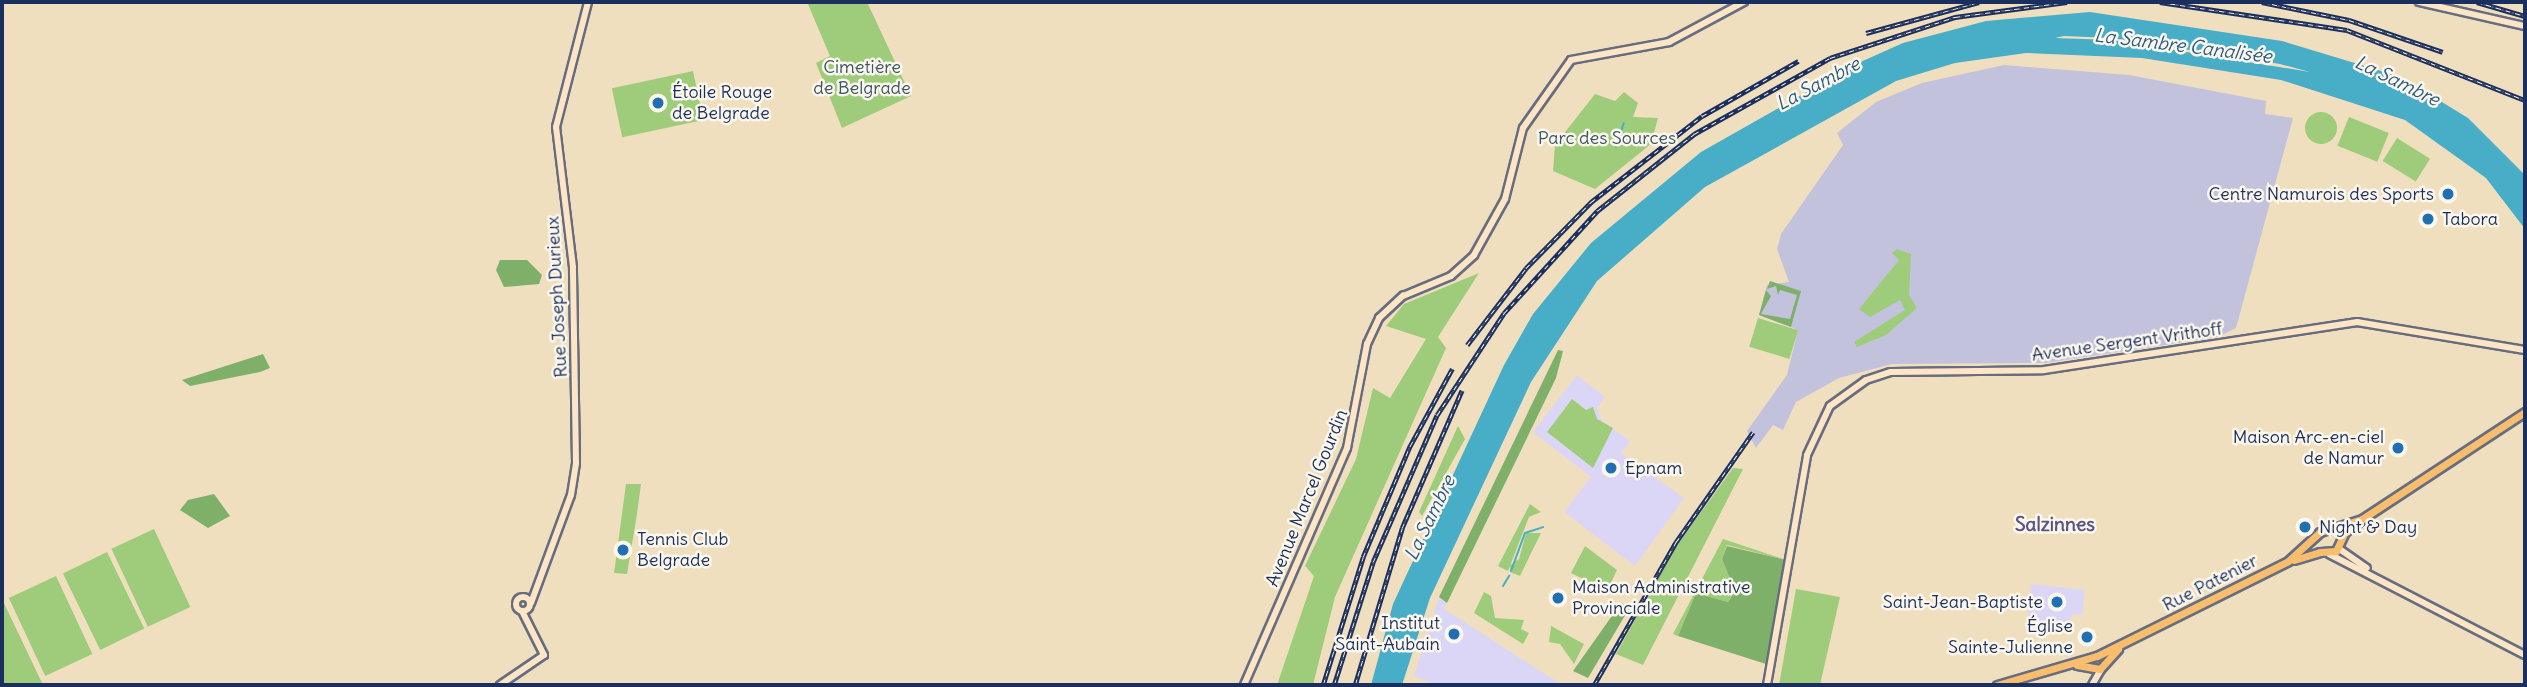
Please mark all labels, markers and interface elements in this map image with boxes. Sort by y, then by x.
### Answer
water label: La Sambre Canalisée [2093,24,2273,68]
water label: La Sambre [2351,51,2443,111]
water label: La Sambre [1772,52,1864,116]
park label: Cimetière de Belgrade [813,57,911,100]
place label: Étoile Rouge de Belgrade [672,82,772,124]
marker: Étoile Rouge de Belgrade [650,95,666,111]
park label: Parc des Sources [1538,127,1676,149]
place label: Centre Namurois des Sports [2209,183,2434,205]
marker: Centre Namurois des Sports [2440,186,2456,202]
place label: Tabora [2442,208,2498,230]
marker: Tabora [2420,211,2436,227]
street label: Rue Joseph Durieux [542,216,572,378]
street label: Avenue Sergent Vrithoff [2030,318,2224,366]
street label: Avenue Marcel Gourdin [1262,406,1352,590]
place label: Maison Arc-en-ciel de Namur [2233,427,2384,470]
marker: Maison Arc-en-ciel de Namur [2390,440,2406,456]
place label: Epnam [1625,457,1682,479]
marker: Epnam [1603,460,1619,476]
water label: La Sambre [1400,472,1460,564]
district label: Salzinnes [2015,514,2095,536]
place label: Night & Day [2319,516,2417,538]
marker: Night & Day [2297,519,2313,535]
place label: Tennis Club Belgrade [637,529,729,572]
marker: Tennis Club Belgrade [615,542,631,558]
street label: Rue Patenier [2159,550,2261,616]
place label: Maison Administrative Provinciale [1572,577,1750,620]
marker: Maison Administrative Provinciale [1550,590,1566,606]
place label: Saint-Jean-Baptiste [1883,591,2043,613]
marker: Saint-Jean-Baptiste [2049,594,2065,610]
place label: Institut Saint-Aubain [1335,613,1440,656]
place label: Église Sainte-Julienne [1948,616,2073,658]
marker: Institut Saint-Aubain [1446,626,1462,642]
marker: Église Sainte-Julienne [2079,629,2095,645]

